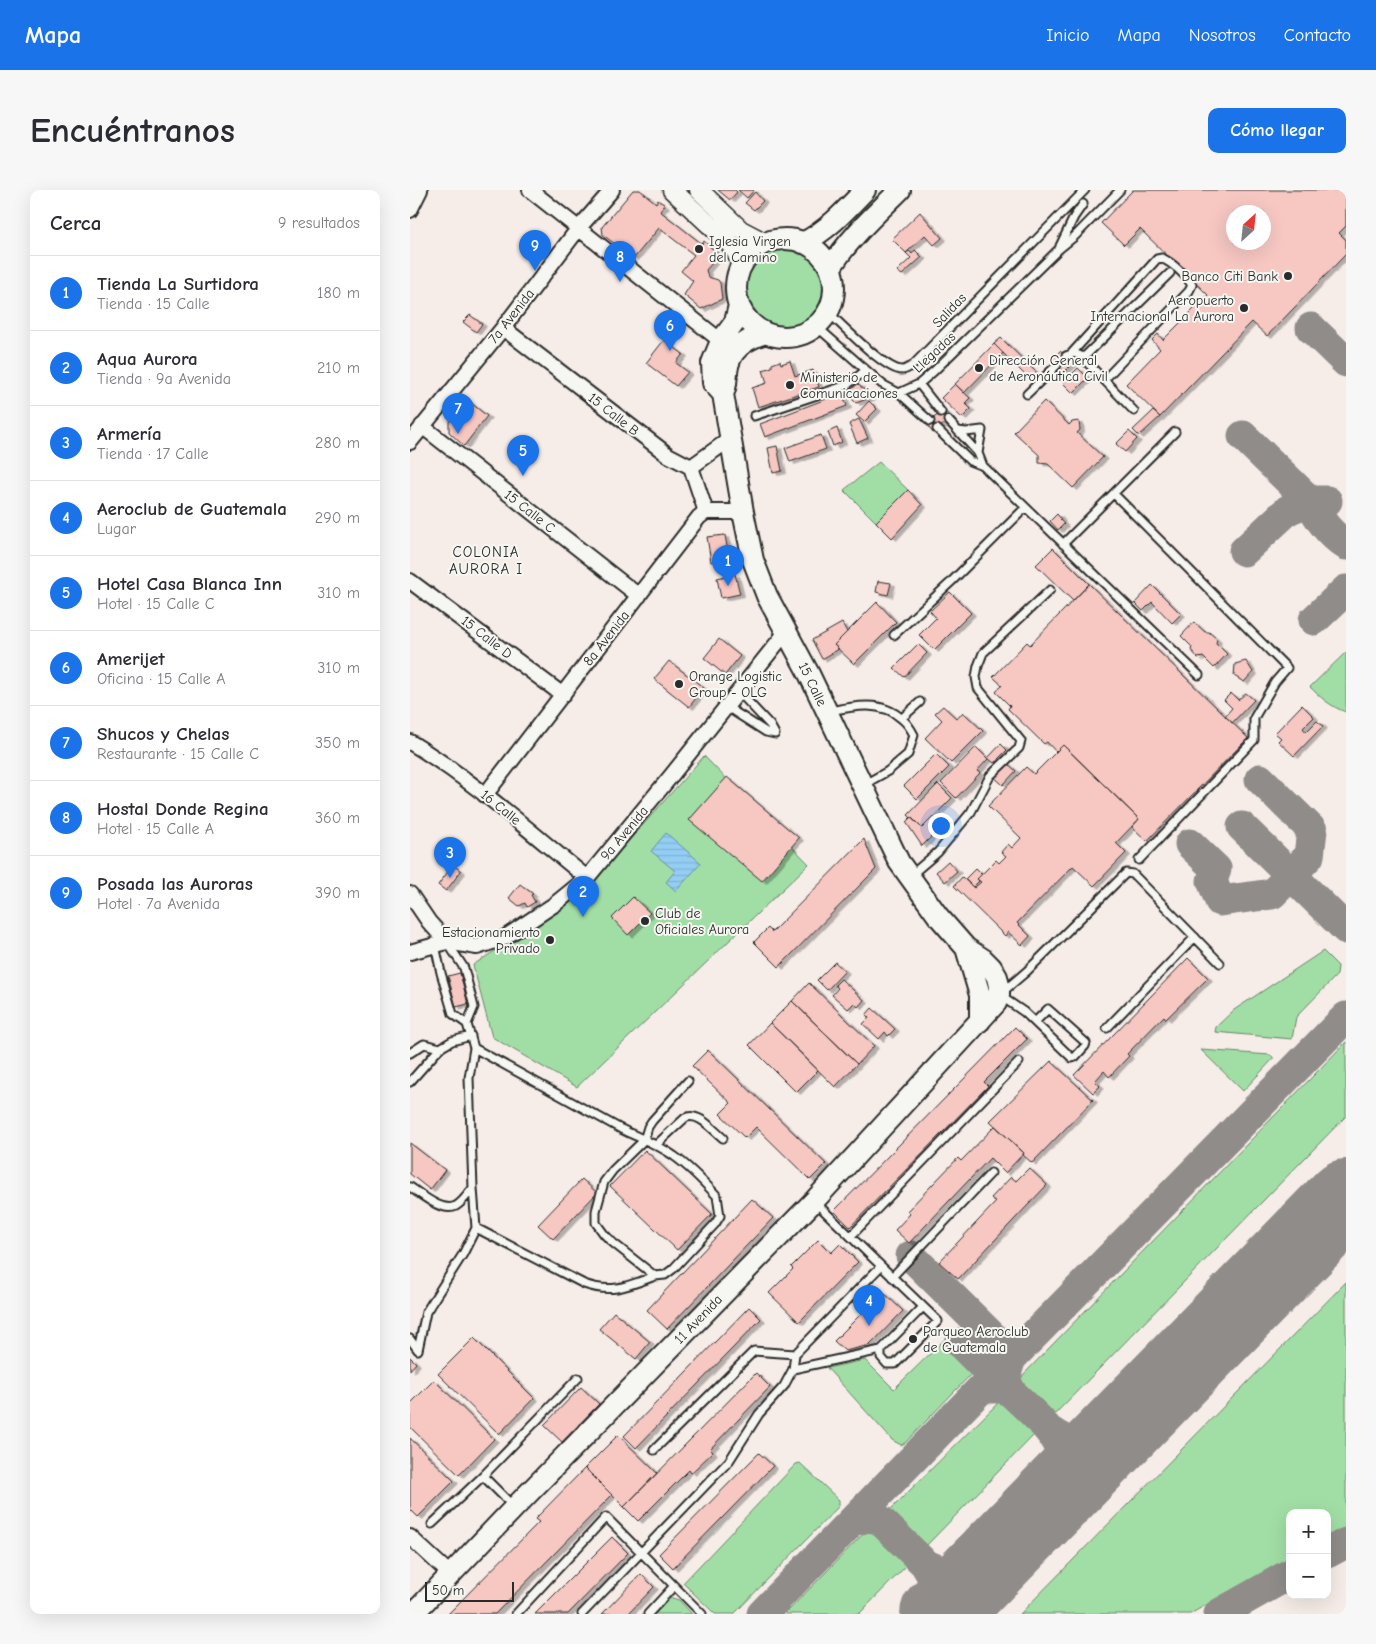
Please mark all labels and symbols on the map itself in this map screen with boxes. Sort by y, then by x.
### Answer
north arrow [1226,205,1271,250]
pin: 9 [519,230,551,271]
place label: Iglesia Virgen del Camino [709,233,791,266]
pin: 8 [604,241,636,282]
marker: Iglesia Virgen del Camino [693,243,705,255]
place label: Banco Citi Bank [1181,268,1278,285]
marker: Banco Citi Bank [1282,270,1294,282]
street label: 7a Avenida [485,286,538,347]
street label: Salidas [929,289,970,331]
place label: Aeropuerto Internacional La Aurora [1090,292,1234,325]
marker: Aeropuerto Internacional La Aurora [1238,302,1250,314]
pin: 6 [654,310,686,351]
street label: Llegadas [909,328,959,376]
place label: Dirección General de Aeronáutica Civil [989,352,1108,385]
marker: Dirección General de Aeronáutica Civil [973,362,985,374]
place label: Ministerio de Comunicaciones [800,369,898,402]
marker: Ministerio de Comunicaciones [784,379,796,391]
street label: 15 Calle B [585,389,643,440]
pin: 7 [442,393,474,434]
pin: 5 [507,435,539,476]
street label: 15 Calle C [501,486,559,537]
district label: COLONIA AURORA I [449,543,523,578]
pin: 1 [712,545,744,586]
street label: 8a Avenida [580,607,633,669]
street label: 15 Calle D [458,612,516,663]
street label: 15 Calle [795,659,830,709]
place label: Orange Logistic Group - OLG [689,668,782,701]
marker: Orange Logistic Group - OLG [673,678,685,690]
street label: 16 Calle [477,786,524,829]
street label: 9a Avenida [597,803,652,864]
your location [928,813,954,839]
pin: 3 [434,837,466,878]
pin: 2 [567,876,599,917]
place label: Club de Oficiales Aurora [655,905,749,938]
marker: Club de Oficiales Aurora [639,915,651,927]
place label: Estacionamiento Privado [442,924,540,957]
marker: Estacionamiento Privado [544,934,556,946]
pin: 4 [853,1285,885,1326]
street label: 11 Avenida [671,1291,726,1348]
place label: Parqueo Aeroclub de Guatemala [923,1323,1029,1356]
marker: Parqueo Aeroclub de Guatemala [907,1333,919,1345]
scale bar [425,1579,514,1602]

